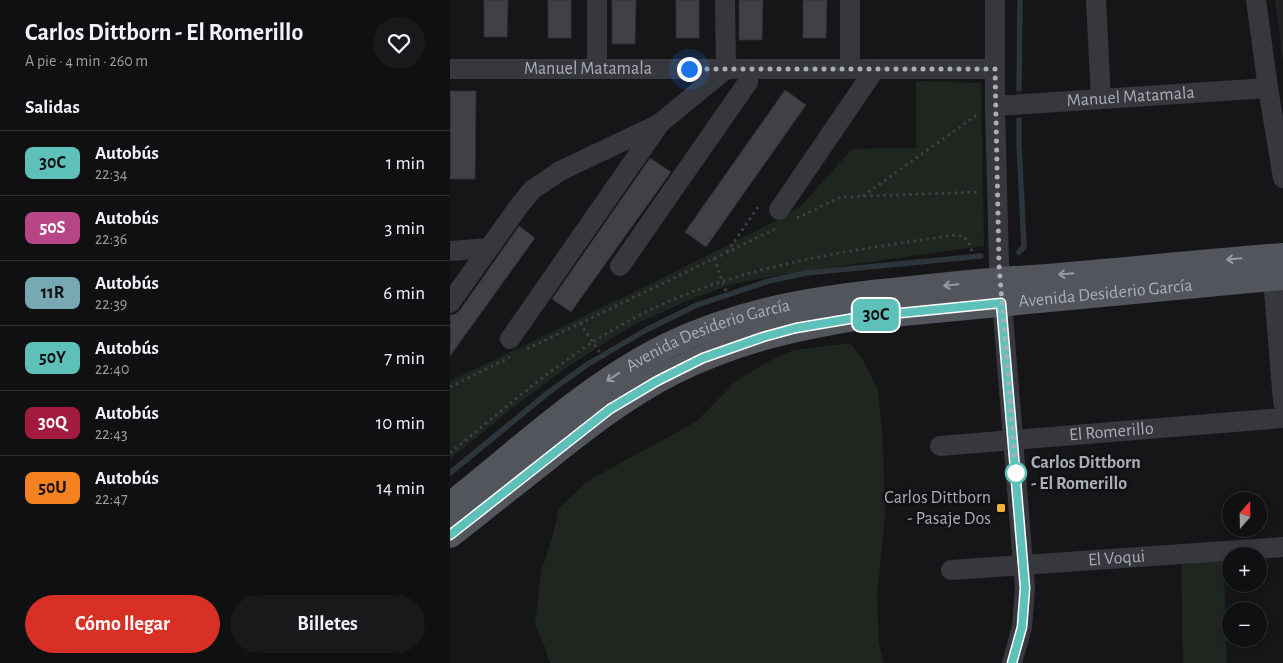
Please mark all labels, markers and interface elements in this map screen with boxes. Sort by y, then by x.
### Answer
button: heart [373,17,425,69]
text: Carlos Dittborn - El Romerillo [25,21,303,45]
text: A pie · 4 min · 260 m [25,53,148,69]
your location [677,57,702,82]
street label: Manuel Matamala [524,60,652,78]
street label: Manuel Matamala [1066,84,1195,110]
text: Salidas [25,98,80,117]
text: Autobús [95,144,159,163]
text: 30C [39,154,66,172]
text: 1 min [386,154,425,173]
text: 22:34 [95,166,128,182]
text: Autobús [95,209,159,228]
text: 50S [39,219,66,237]
text: 3 min [384,219,425,238]
text: 22:36 [95,231,127,247]
one-way arrow [1227,254,1243,264]
one-way arrow [1059,270,1075,279]
text: Autobús [95,274,159,293]
street label: Avenida Desiderio García [1018,277,1193,311]
one-way arrow [944,280,960,290]
text: 11R [41,284,64,302]
text: 6 min [383,284,425,303]
text: 22:39 [95,296,127,312]
street label: Avenida Desiderio García [623,297,792,376]
line badge: 30C [847,299,905,331]
text: 30C [863,306,889,324]
text: Autobús [95,339,159,358]
text: 50Y [39,349,66,367]
text: 7 min [384,349,425,368]
text: 22:40 [95,361,129,377]
one-way arrow [606,373,620,383]
text: Autobús [95,404,159,423]
text: 30Q [38,414,67,432]
text: 10 min [376,414,425,433]
street label: El Romerillo [1068,420,1155,444]
text: 22:43 [95,426,128,442]
place label: Carlos Dittborn - El Romerillo [1031,454,1141,493]
marker: Carlos Dittborn - El Romerillo [1005,462,1027,484]
text: Autobús [95,469,159,488]
text: 50U [38,479,67,497]
text: 14 min [377,479,425,498]
place label: Carlos Dittborn - Pasaje Dos [884,489,991,528]
text: 22:47 [95,491,128,507]
north arrow [1222,492,1268,538]
map controls [1222,492,1267,647]
marker: Carlos Dittborn - Pasaje Dos [995,502,1007,514]
button: + [1222,547,1267,592]
street label: El Voqui [1088,548,1146,569]
button: Cómo llegar [25,595,220,653]
button: Billetes [230,595,425,653]
button: − [1222,602,1267,647]

